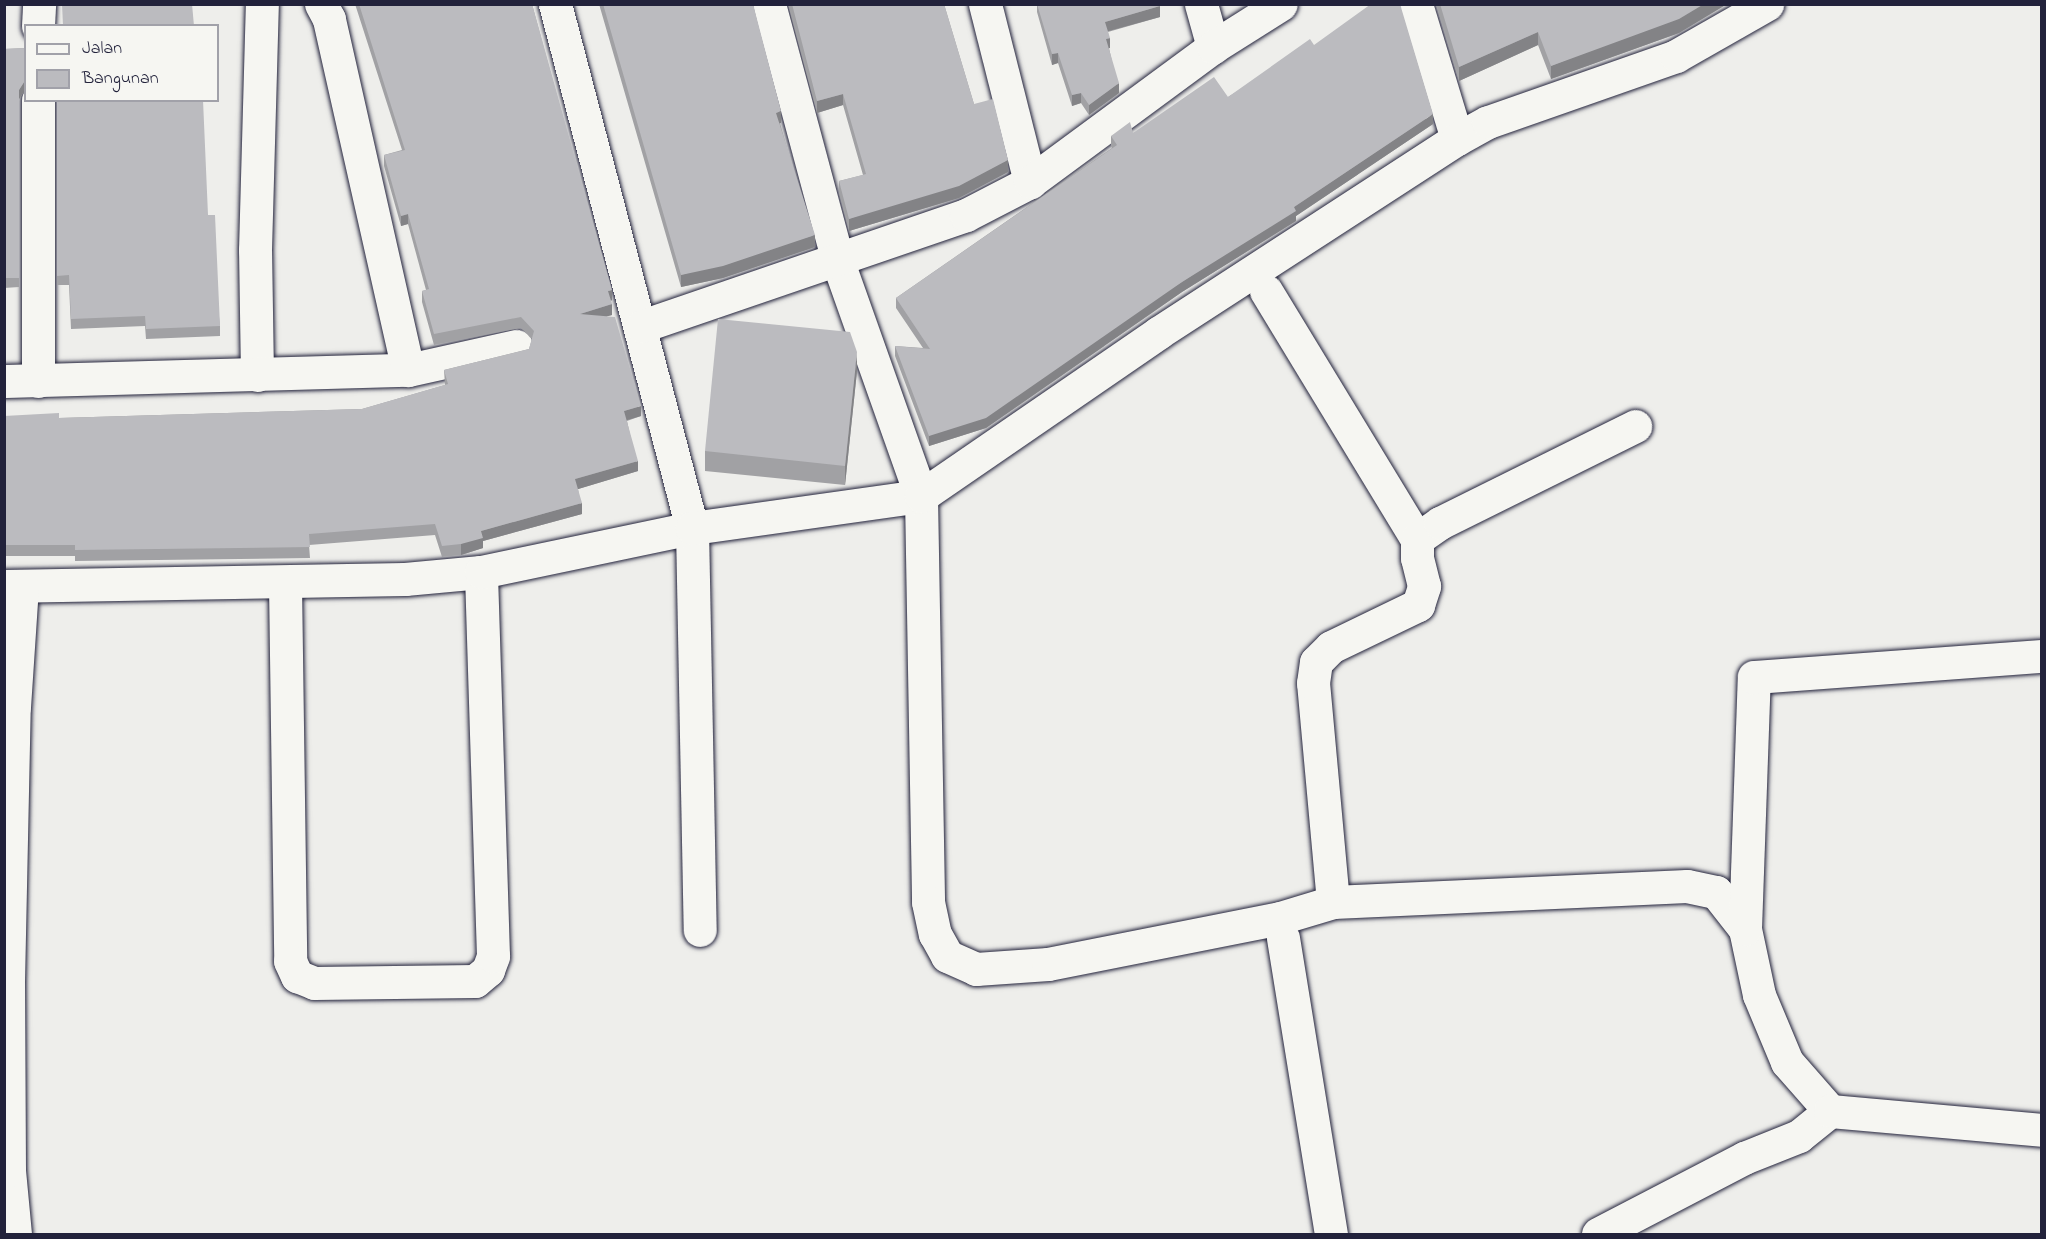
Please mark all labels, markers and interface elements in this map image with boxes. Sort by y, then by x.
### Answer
legend [24,24,219,102]
text: Jalan [82,36,122,62]
text: Bangunan [82,66,159,92]

